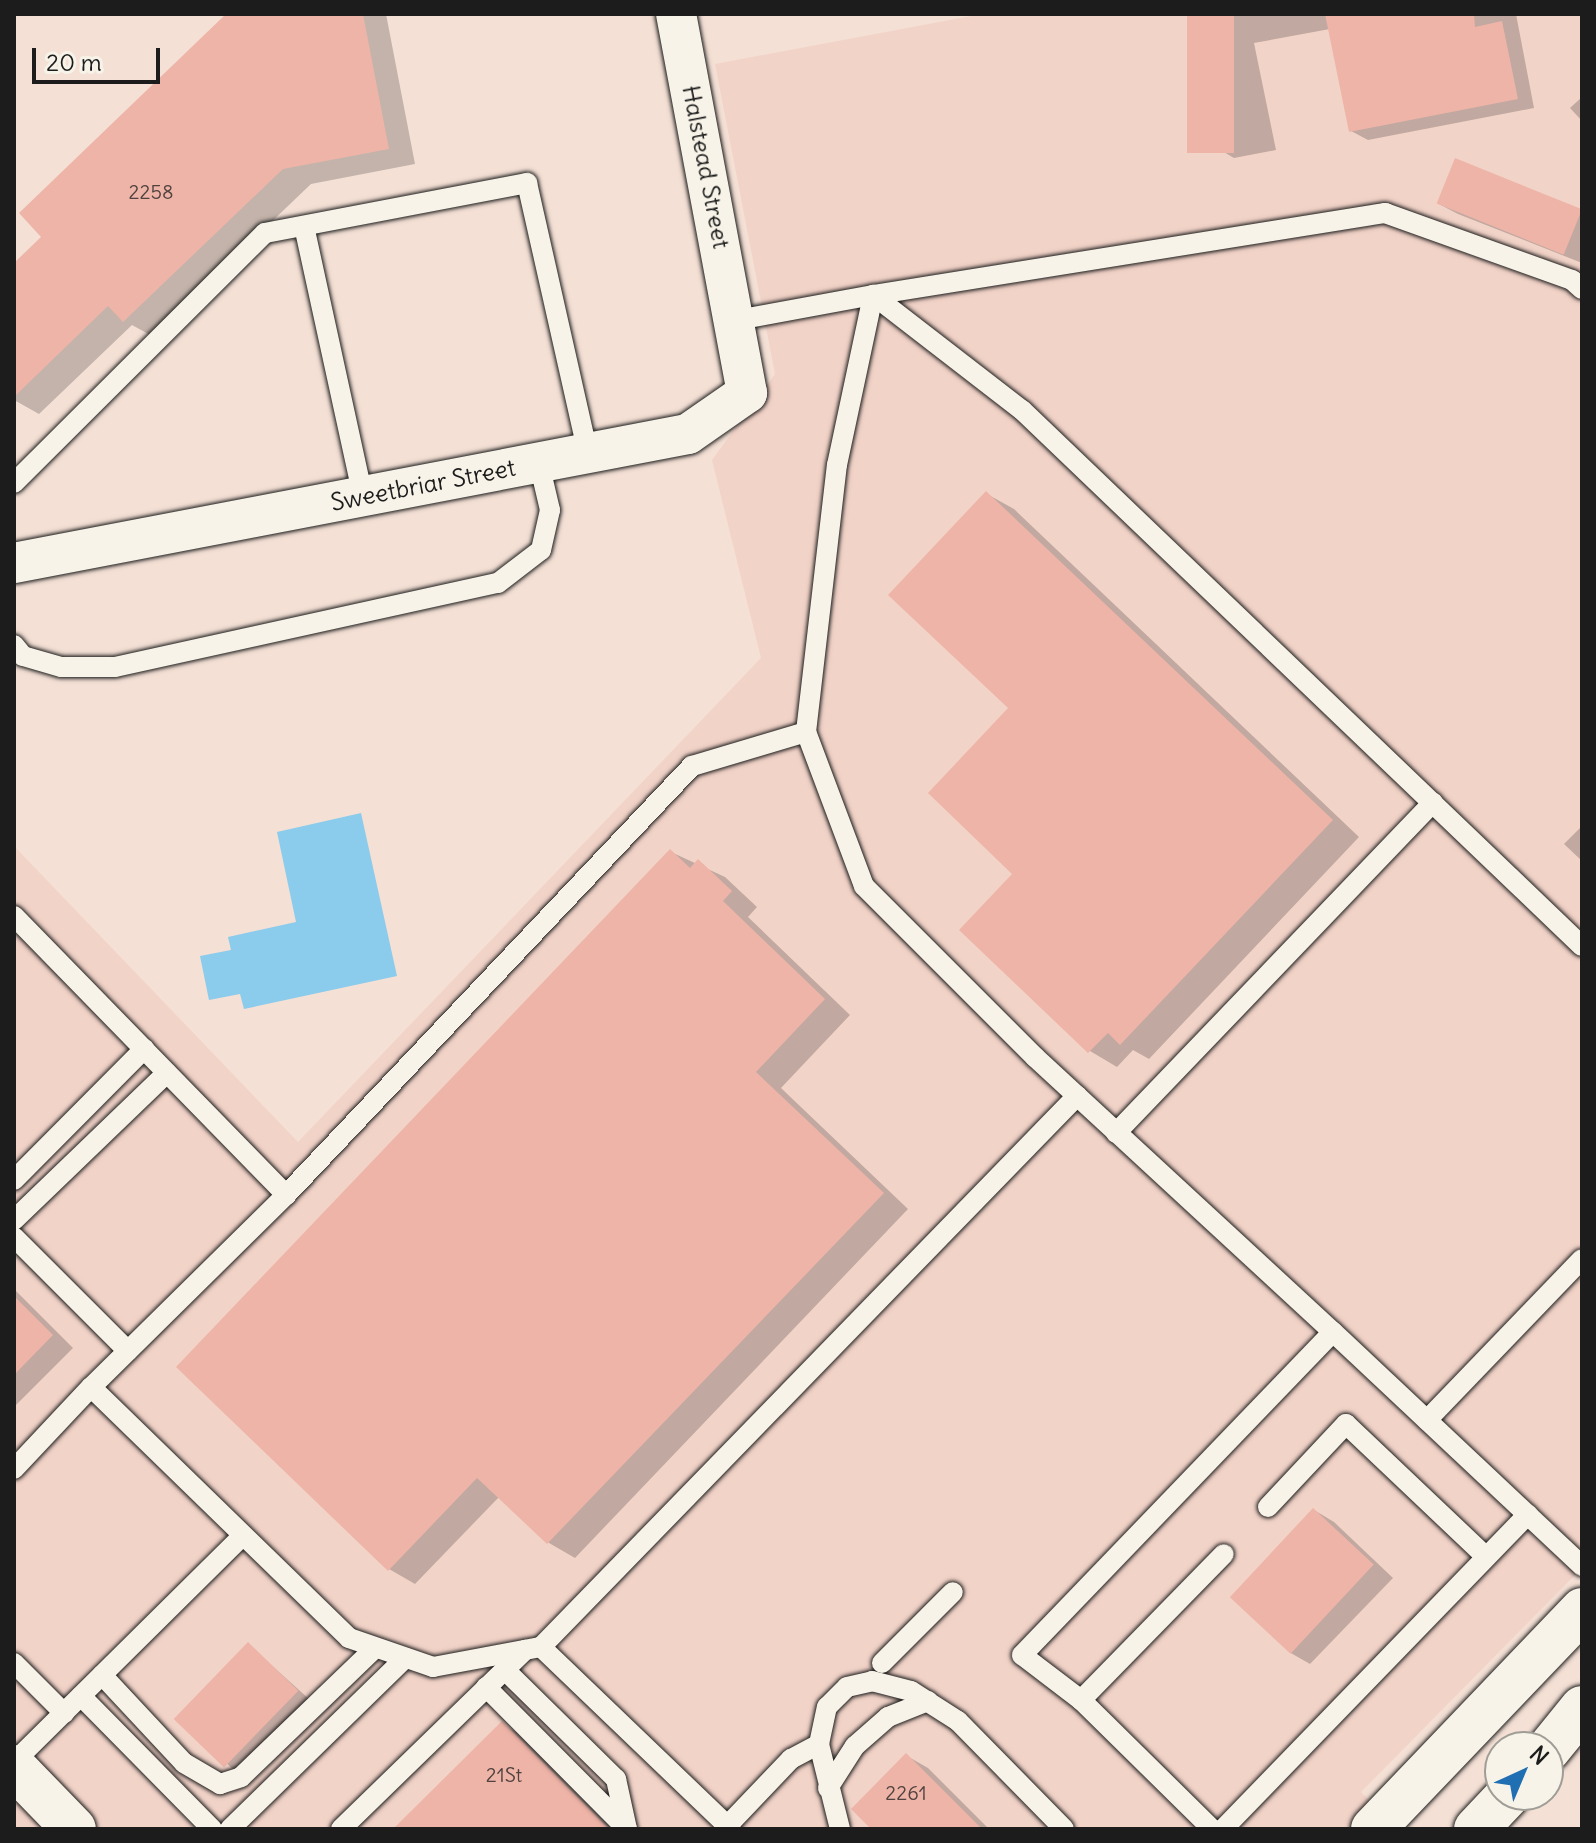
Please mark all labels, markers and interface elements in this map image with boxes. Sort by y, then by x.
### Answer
scale bar [36,32,164,82]
text: 20 m [46,47,102,77]
street label: Halstead Street [676,83,736,251]
house number: 2258 [129,179,173,203]
street label: Sweetbriar Street [328,453,518,517]
north arrow [1484,1731,1564,1811]
text: N [1524,1740,1554,1771]
house number: 21St [486,1762,522,1786]
house number: 2261 [885,1780,927,1804]

